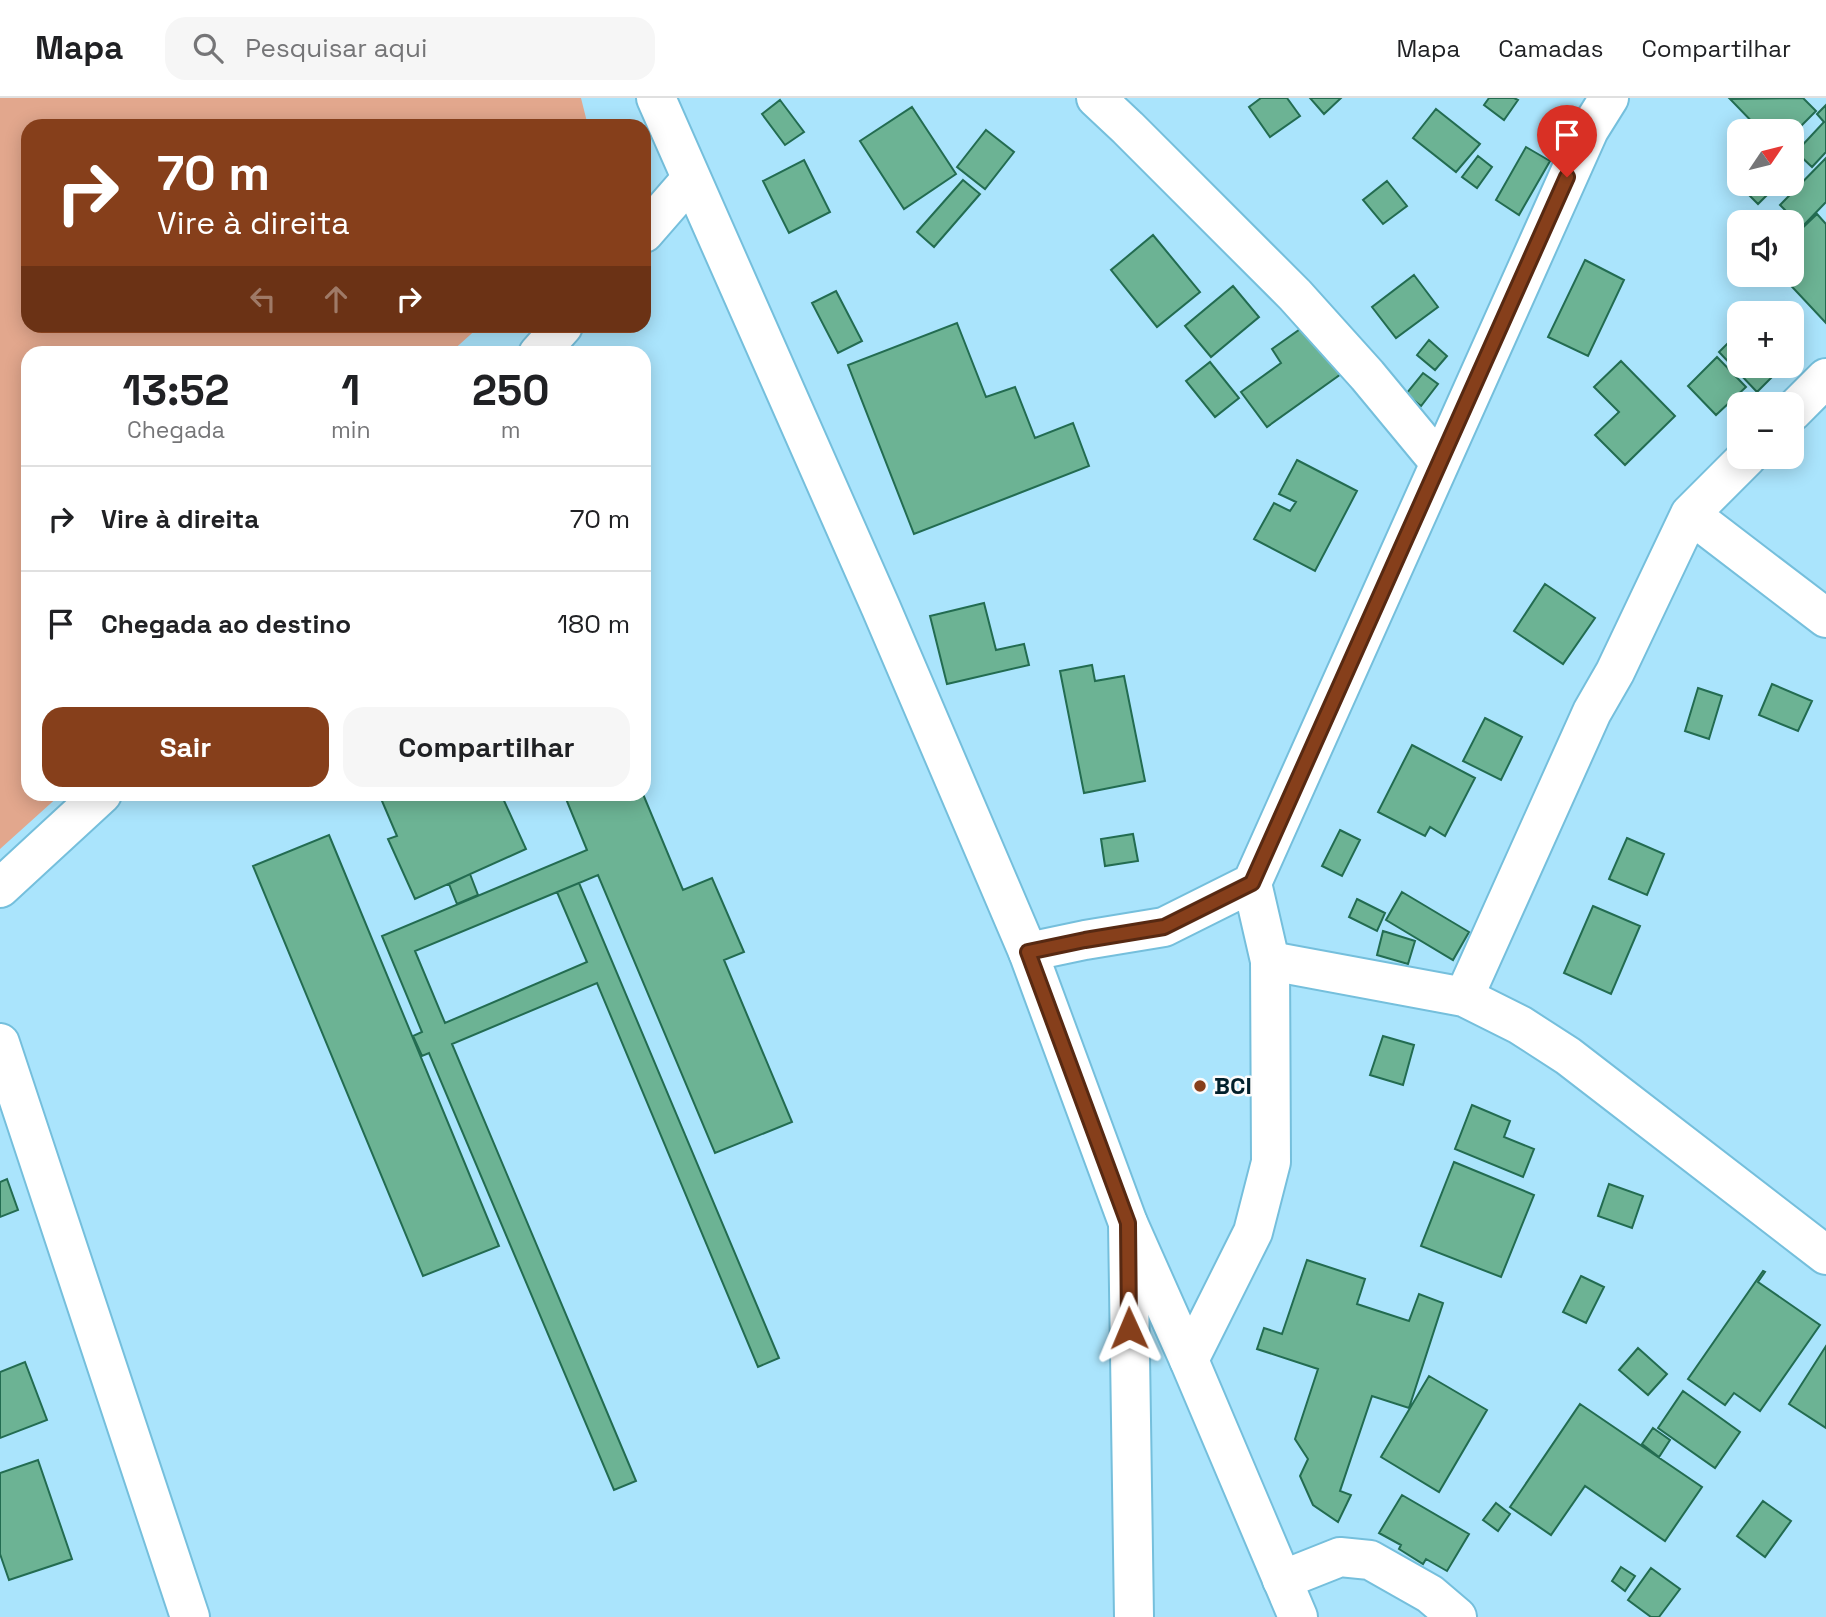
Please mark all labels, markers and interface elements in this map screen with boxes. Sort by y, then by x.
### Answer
search box [165,17,655,80]
text: Mapa [35,27,123,69]
icon: search [189,29,227,67]
text: Pesquisar aqui [245,31,427,65]
text: Mapa [1396,33,1460,64]
text: Camadas [1498,33,1603,64]
text: Compartilhar [1641,33,1791,64]
pin [1537,105,1597,177]
icon: arrive [1548,116,1586,154]
north arrow [1727,119,1804,196]
map controls [1727,119,1804,469]
text: 70 m [157,142,270,204]
icon: right [42,147,133,238]
text: Vire à direita [157,203,350,243]
button: sound [1727,210,1804,287]
icon: left [244,280,282,318]
icon: ahead [317,280,355,318]
icon: right [390,280,428,318]
button: + [1727,301,1804,378]
text: 13:52 [123,364,229,417]
text: 1 [341,364,360,417]
text: 250 [472,364,549,417]
button: − [1727,392,1804,469]
text: Chegada [127,415,225,445]
text: min [331,415,371,445]
text: m [501,415,521,445]
icon: right [42,500,80,538]
text: Vire à direita [101,502,259,536]
text: 70 m [570,502,630,536]
icon: arrive [42,605,80,643]
text: Chegada ao destino [101,607,351,641]
text: 180 m [557,607,630,641]
button: Sair [42,707,329,787]
button: Compartilhar [343,707,630,787]
place label: BCI [1214,1070,1252,1101]
marker: BCI [1192,1078,1208,1094]
position arrow [1092,1291,1166,1365]

